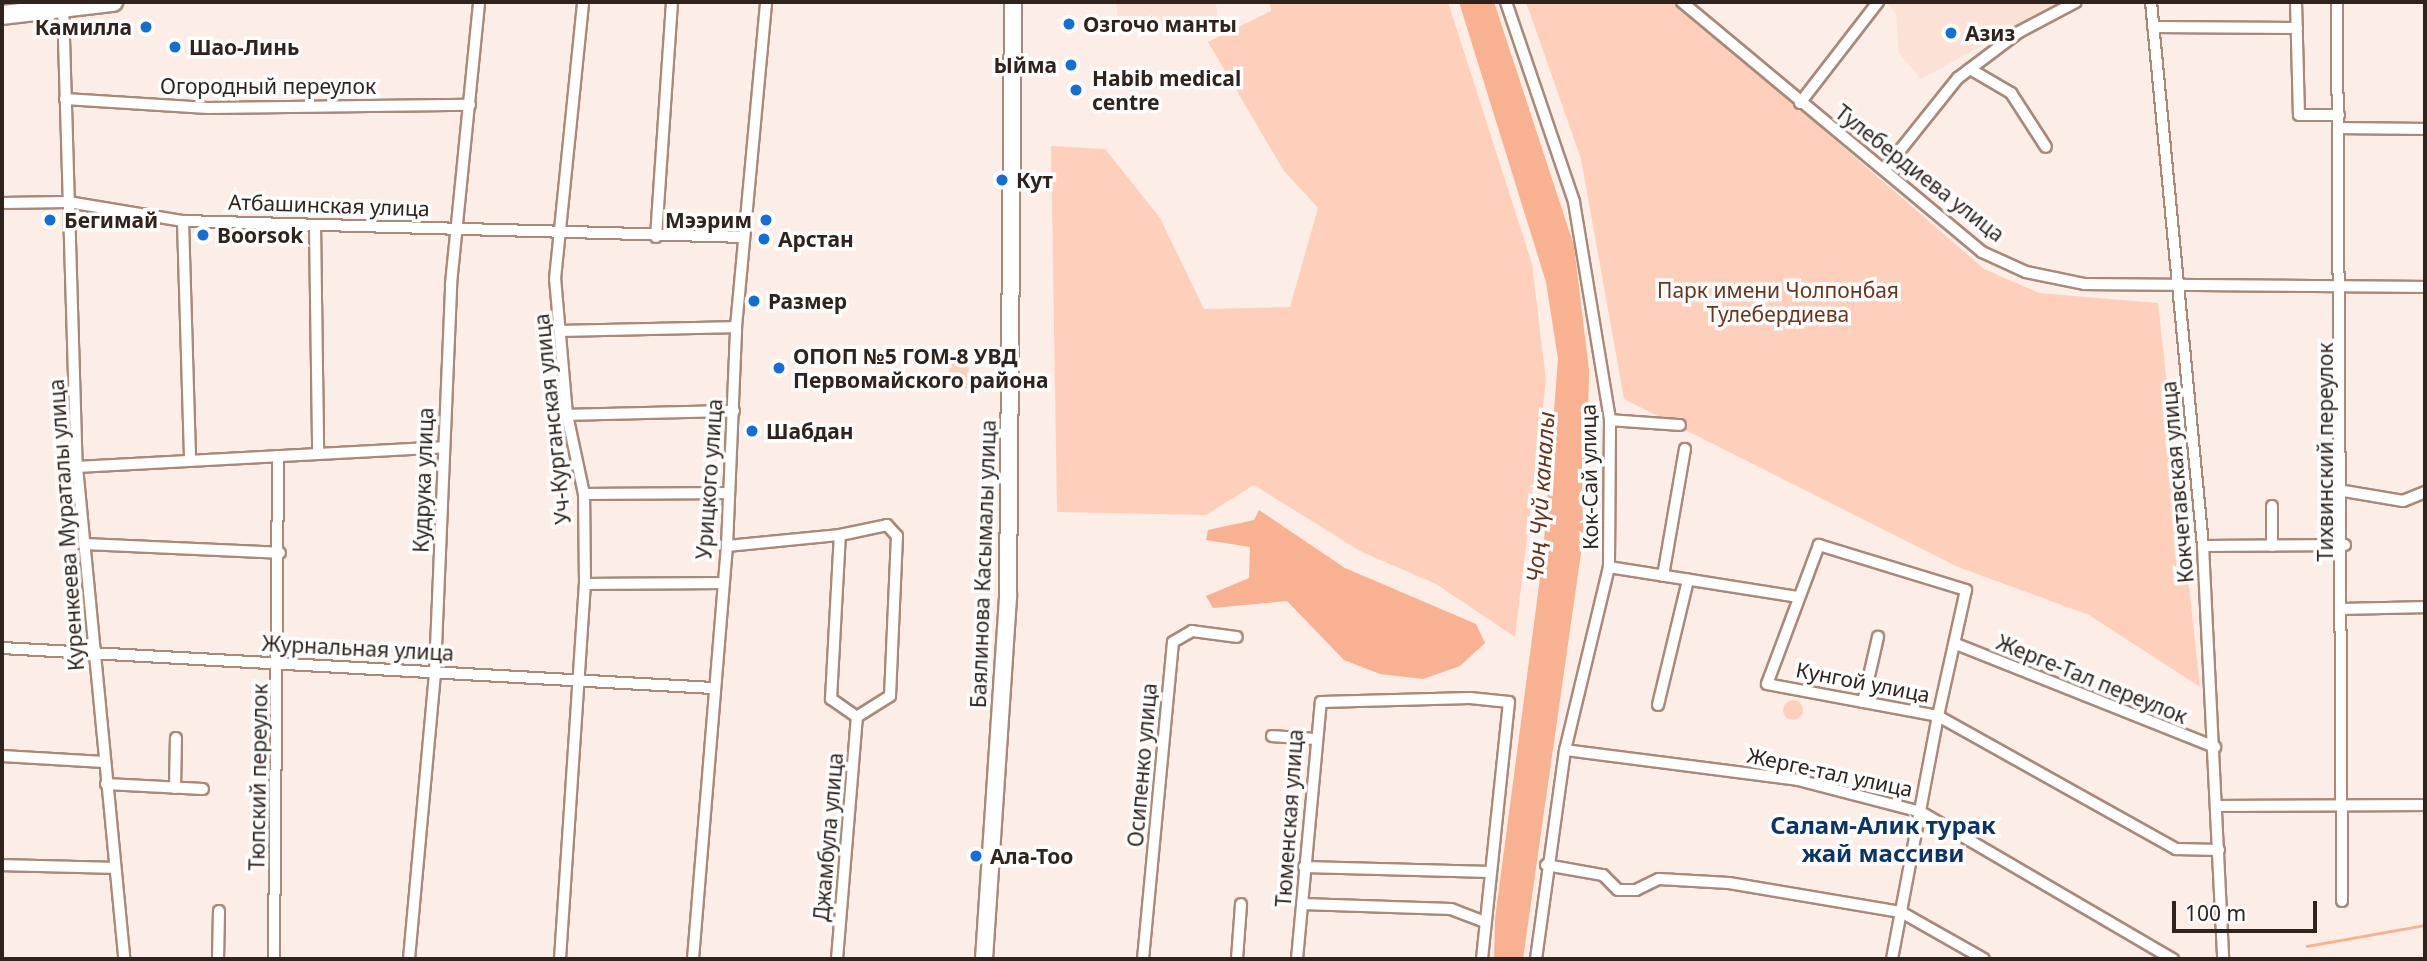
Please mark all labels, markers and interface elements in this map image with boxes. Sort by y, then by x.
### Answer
place label: Озгочо манты [1083,11,1237,37]
place label: Камилла [35,14,132,40]
marker: Озгочо манты [1061,16,1077,32]
marker: Камилла [138,19,154,35]
place label: Азиз [1965,20,2015,46]
marker: Азиз [1943,25,1959,41]
place label: Шао-Линь [189,34,299,60]
marker: Шао-Линь [167,39,183,55]
place label: Ыйма [993,52,1057,78]
marker: Ыйма [1063,57,1079,73]
place label: Habib medical centre [1092,65,1241,115]
street label: Огородный переулок [160,73,376,99]
marker: Habib medical centre [1066,80,1086,100]
street label: Тулебердиева улица [1831,99,2009,247]
place label: Кут [1016,167,1053,193]
marker: Кут [994,172,1010,188]
street label: Атбашинская улица [228,189,430,221]
place label: Бегимай [64,207,158,233]
place label: Мээрим [665,207,752,233]
marker: Бегимай [42,212,58,228]
marker: Мээрим [758,212,774,228]
place label: Boorsok [217,222,303,248]
place label: Арстан [778,226,854,252]
marker: Boorsok [195,227,211,243]
marker: Арстан [756,231,772,247]
park label: Парк имени Чолпонбая Тулебердиева [1657,277,1899,327]
place label: Размер [768,288,847,314]
marker: Размер [746,293,762,309]
street label: Уч-Курганская улица [528,312,576,526]
street label: Тихвинский переулок [2312,342,2338,562]
place label: ОПОП №5 ГОМ-8 УВД Первомайского района [793,343,1049,393]
marker: ОПОП №5 ГОМ-8 УВД Первомайского района [771,360,787,376]
street label: Куренкеева Мураталы улица [43,378,89,672]
street label: Кокчетавская улица [2156,380,2198,584]
street label: Урицкого улица [691,398,727,560]
street label: Кок-Сай улица [1575,404,1603,550]
street label: Кудрука улица [408,407,438,553]
water label: Чоң Чүй каналы [1520,411,1560,583]
place label: Шабдан [766,418,853,444]
street label: Баялинова Касымалы улица [965,419,1001,709]
marker: Шабдан [744,423,760,439]
street label: Жерге-Тал переулок [1993,629,2191,729]
street label: Журнальная улица [261,630,455,666]
street label: Кунгой улица [1794,657,1932,707]
street label: Осипенко улица [1122,682,1162,848]
street label: Тюпский переулок [244,683,272,871]
street label: Тюменская улица [1270,728,1308,908]
street label: Жерге-тал улица [1745,742,1915,802]
street label: Джамбула улица [808,752,848,922]
district label: Салам-Алик турак жай массиви [1770,811,1996,867]
place label: Ала-Тоо [990,843,1073,869]
marker: Ала-Тоо [968,848,984,864]
scale bar [2175,888,2320,932]
text: 100 m [2185,899,2246,927]

